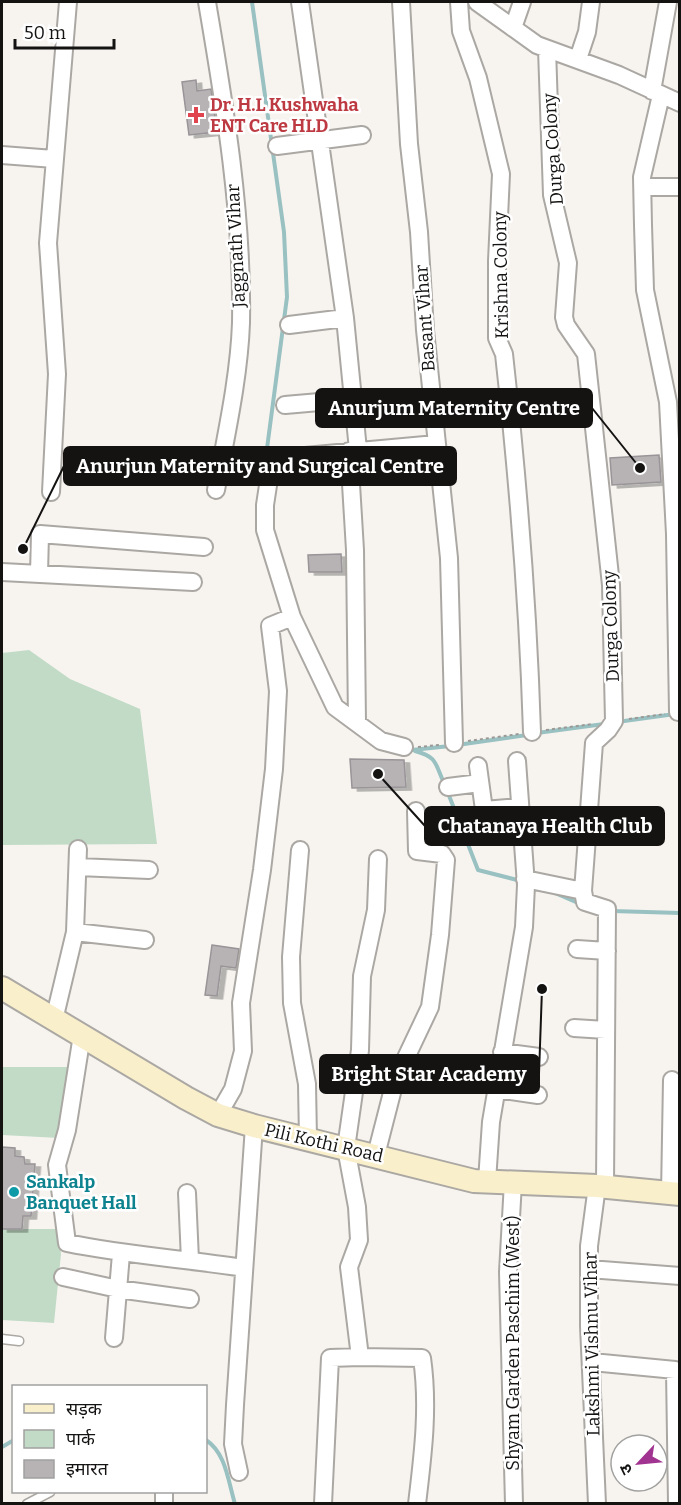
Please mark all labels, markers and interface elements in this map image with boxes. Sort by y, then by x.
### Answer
scale bar [15,12,114,50]
text: 50 m [24,22,66,44]
street label: Durga Colony [538,92,568,206]
place label: Dr. H.L Kushwaha ENT Care HLD [210,94,359,137]
marker: Dr. H.L Kushwaha ENT Care HLD [187,106,205,124]
street label: Jaggnath Vihar [222,184,250,309]
street label: Krishna Colony [489,211,513,339]
street label: Basant Vihar [410,264,440,372]
callout: Anurjum Maternity Centre [316,389,592,427]
text: Anurjum Maternity Centre [328,396,580,420]
callout: Anurjun Maternity and Surgical Centre [64,447,456,485]
text: Anurjun Maternity and Surgical Centre [76,454,444,478]
street label: Durga Colony [598,569,624,682]
callout: Chatanaya Health Club [425,807,664,845]
text: Chatanaya Health Club [438,814,653,838]
callout: Bright Star Academy [320,1055,539,1093]
text: Bright Star Academy [331,1062,528,1086]
street label: Pili Kothi Road [262,1119,386,1167]
place label: Sankalp Banquet Hall [26,1171,137,1214]
marker: Sankalp Banquet Hall [7,1185,21,1199]
street label: Shyam Garden Paschim (West) [502,1215,524,1471]
street label: Lakshmi Vishnu Vihar [579,1252,605,1436]
legend [12,1385,207,1493]
text: सड़क [66,1398,103,1420]
text: पार्क [66,1428,96,1450]
north arrow [609,1433,669,1493]
text: इमारत [66,1458,109,1480]
text: उ [615,1460,637,1478]

